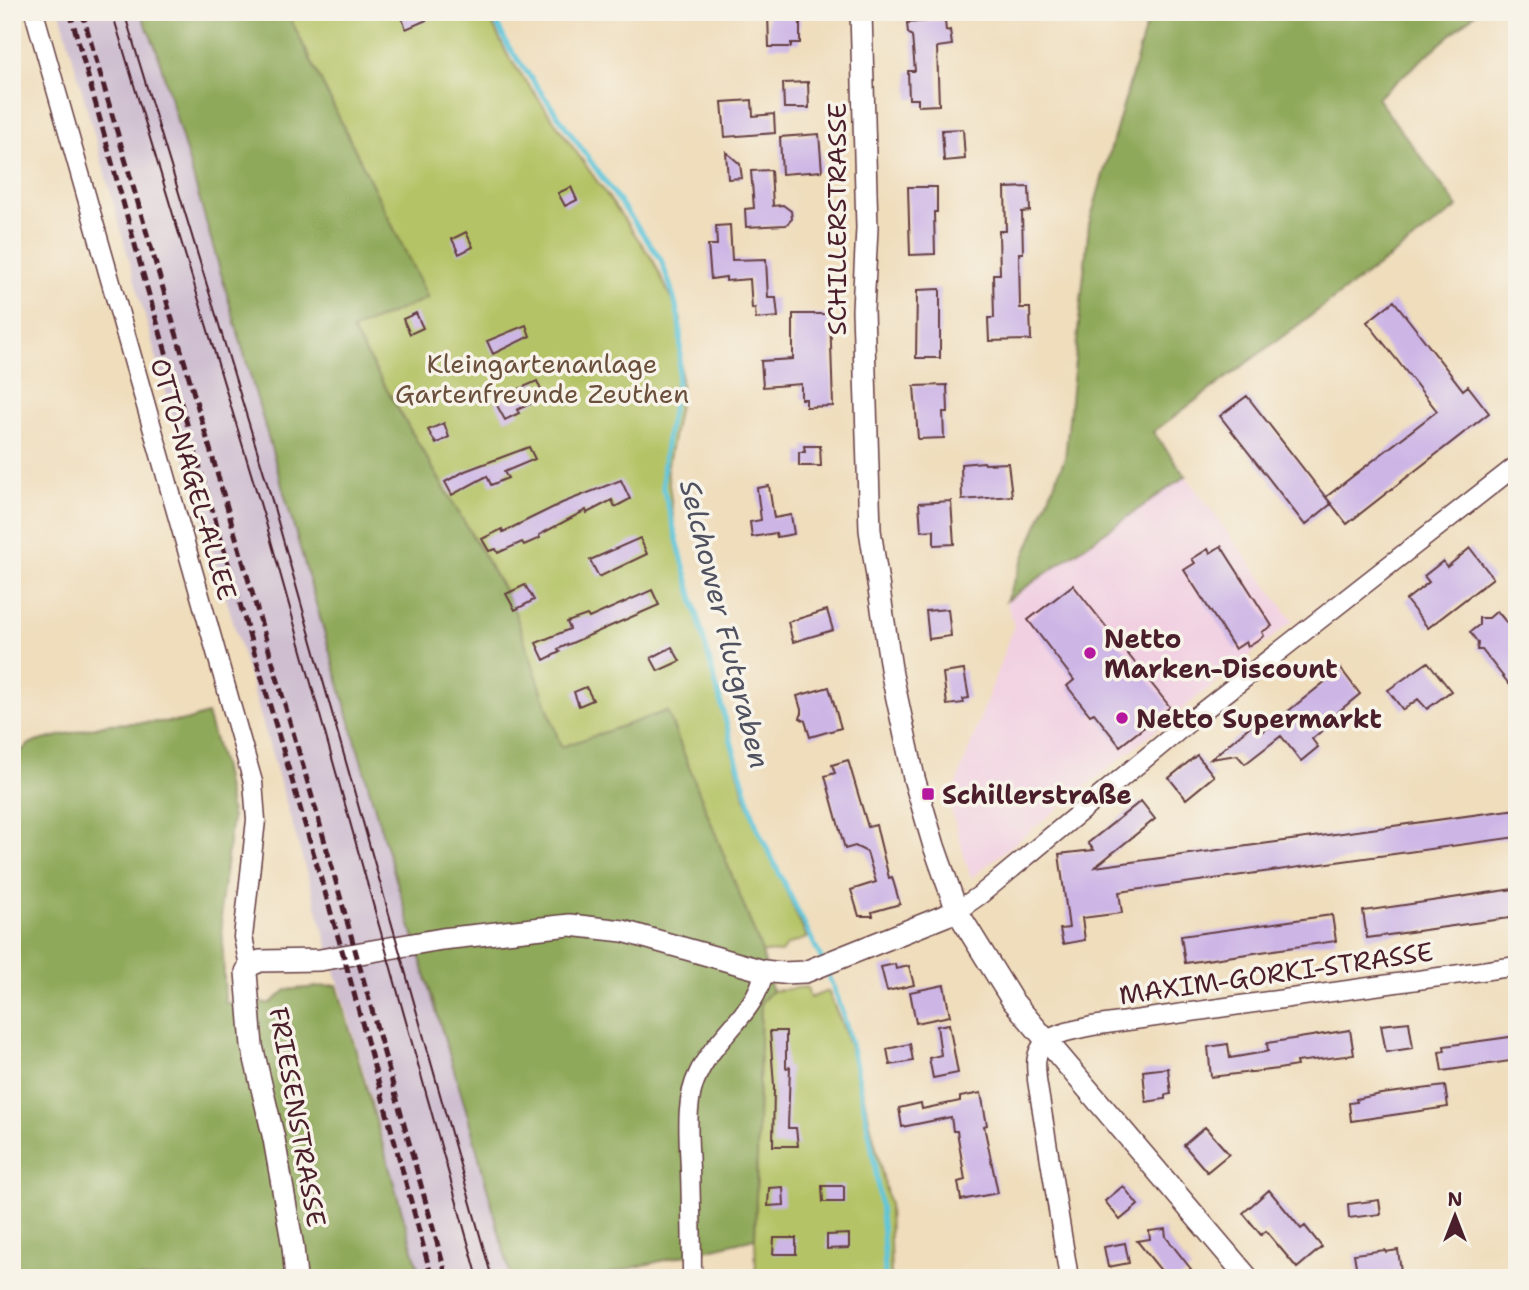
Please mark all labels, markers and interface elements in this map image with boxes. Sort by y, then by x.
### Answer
street label: SCHILLERSTRASSE [819,102,854,336]
park label: Kleingartenanlage Gartenfreunde Zeuthen [395,346,689,411]
street label: OTTO-NAGEL-ALLEE [143,354,245,604]
water label: Selchower Flutgraben [671,476,779,772]
place label: Netto Marken-Discount [1104,621,1338,686]
marker: Netto Marken-Discount [1082,645,1098,661]
place label: Netto Supermarkt [1136,701,1382,736]
marker: Netto Supermarkt [1114,710,1130,726]
place label: Schillerstraße [942,777,1132,812]
marker: Schillerstraße [920,786,936,802]
street label: MAXIM-GORKI-STRASSE [1117,934,1435,1012]
street label: FRIESENSTRASSE [261,1004,335,1230]
north arrow [1420,1182,1490,1252]
text: N [1447,1187,1463,1212]

